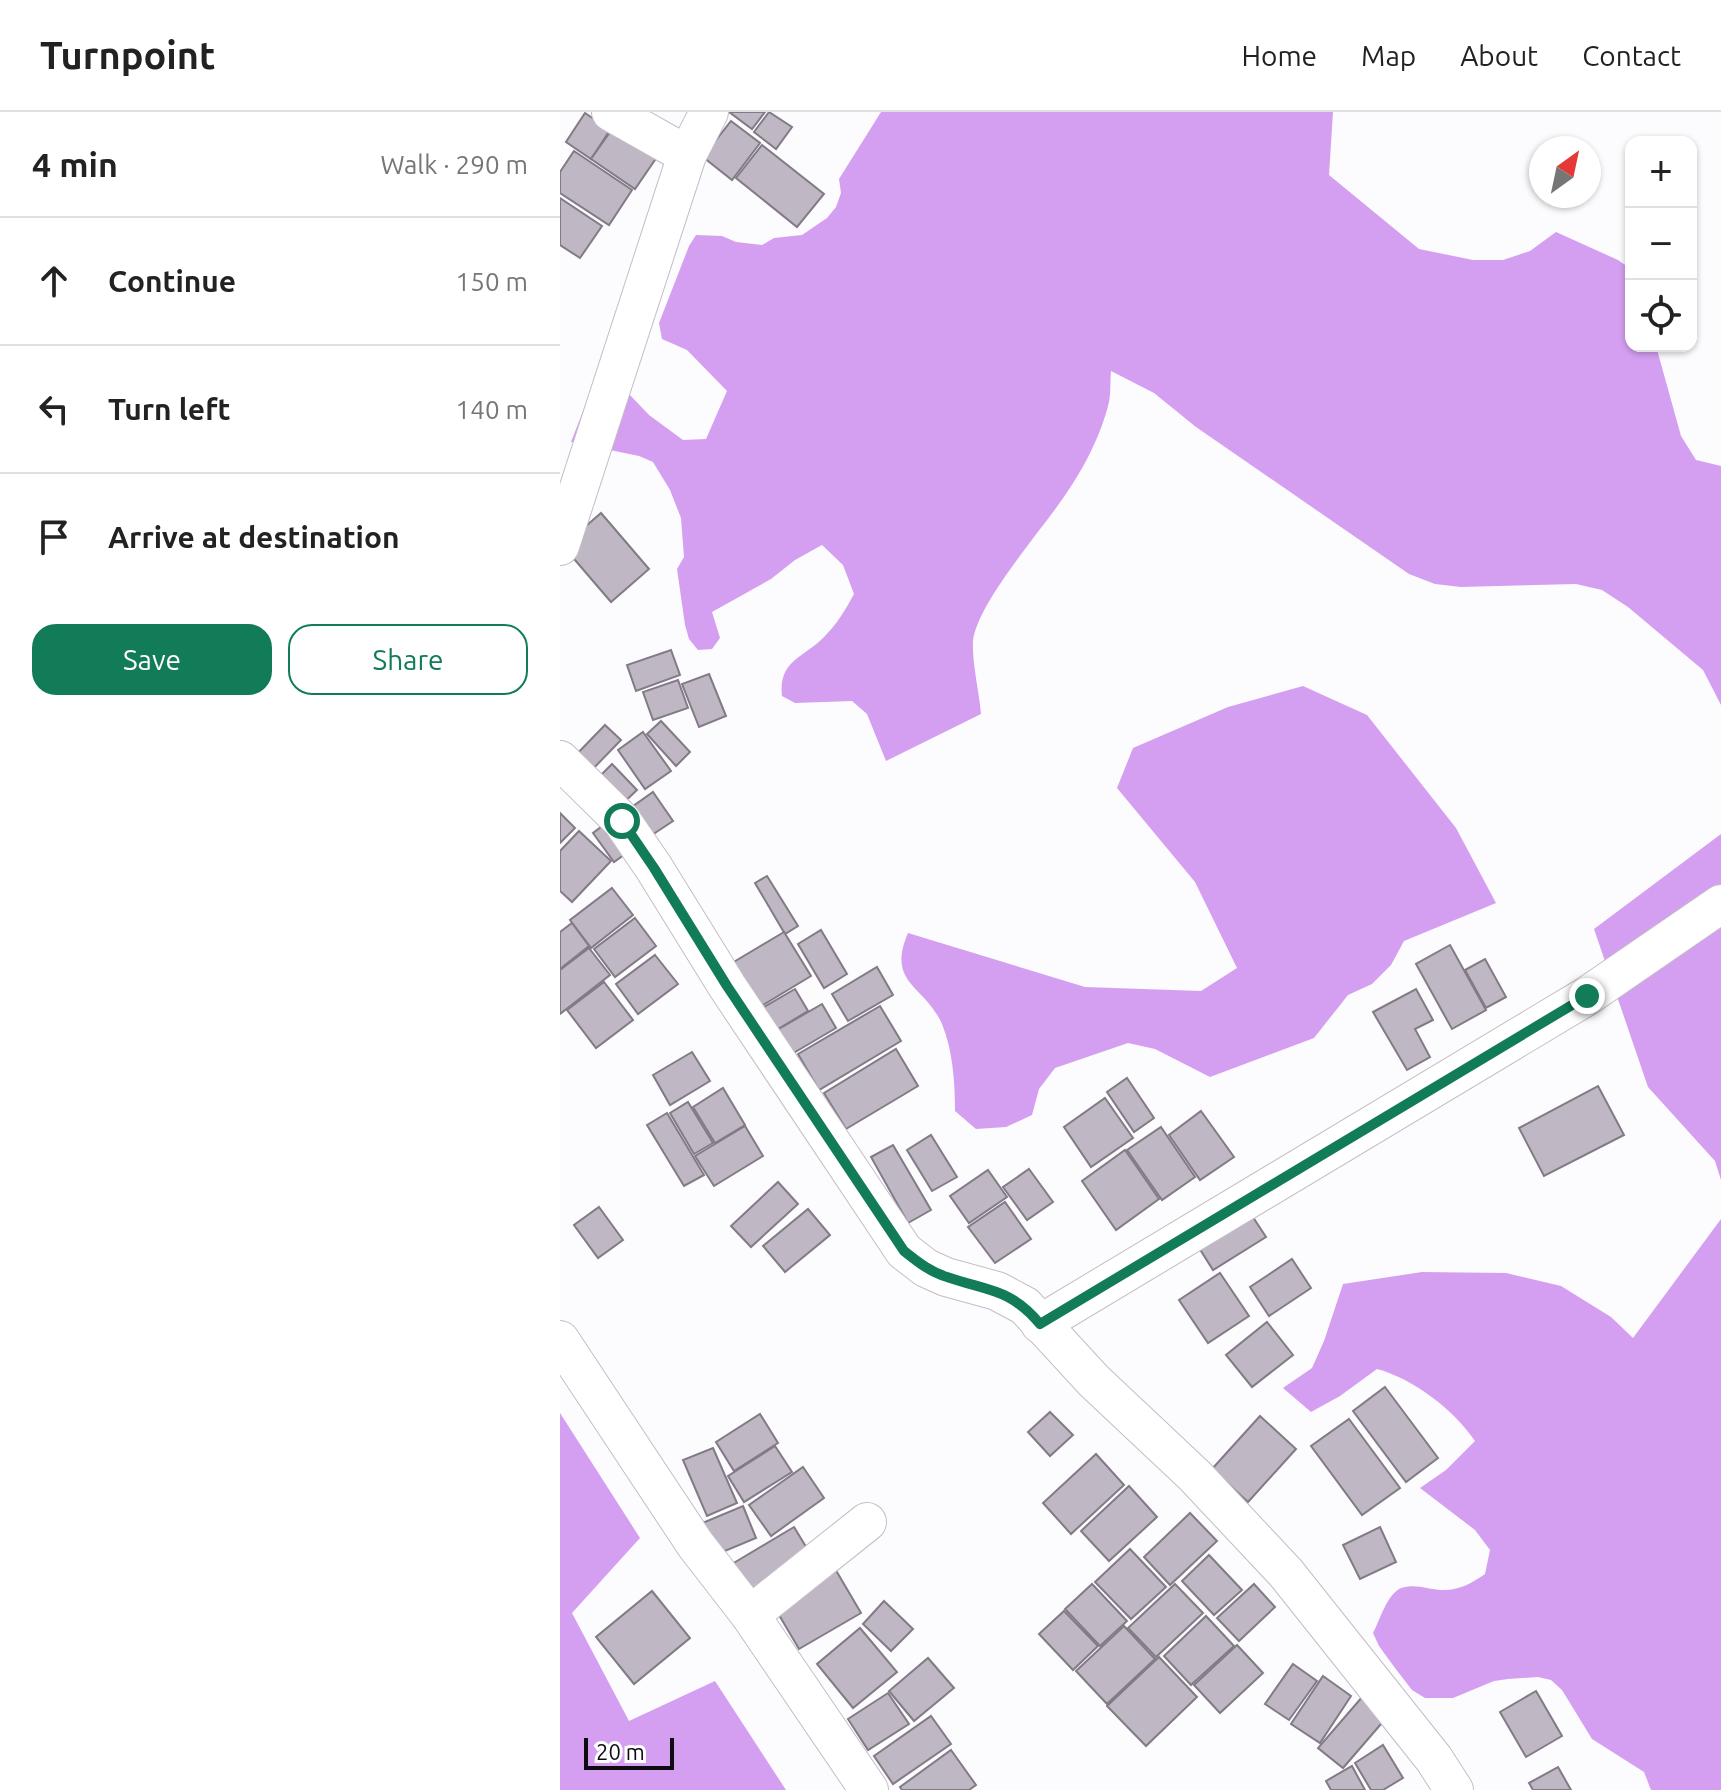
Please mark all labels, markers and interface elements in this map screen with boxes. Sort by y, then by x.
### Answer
text: Turnpoint [40,34,215,76]
text: Home [1242,40,1317,71]
text: Map [1361,40,1416,71]
text: About [1460,40,1538,71]
text: Contact [1582,40,1681,71]
north arrow [1529,136,1601,208]
map controls [1625,136,1697,352]
button: + [1625,136,1697,208]
text: 4 min [32,145,118,183]
text: Walk · 290 m [380,150,528,179]
button: − [1625,208,1697,280]
icon: ahead [32,259,76,303]
text: Continue [108,264,236,298]
text: 150 m [456,267,528,296]
button: locate [1625,280,1697,352]
icon: left [32,387,76,431]
text: Turn left [108,392,230,426]
text: 140 m [456,395,528,424]
icon: arrive [32,515,76,559]
text: Arrive at destination [108,520,400,554]
button: Save [32,624,272,695]
button: Share [288,624,528,695]
route start [604,803,640,839]
route end [1569,978,1605,1014]
scale bar [584,1734,674,1770]
text: 20 m [596,1739,645,1764]

